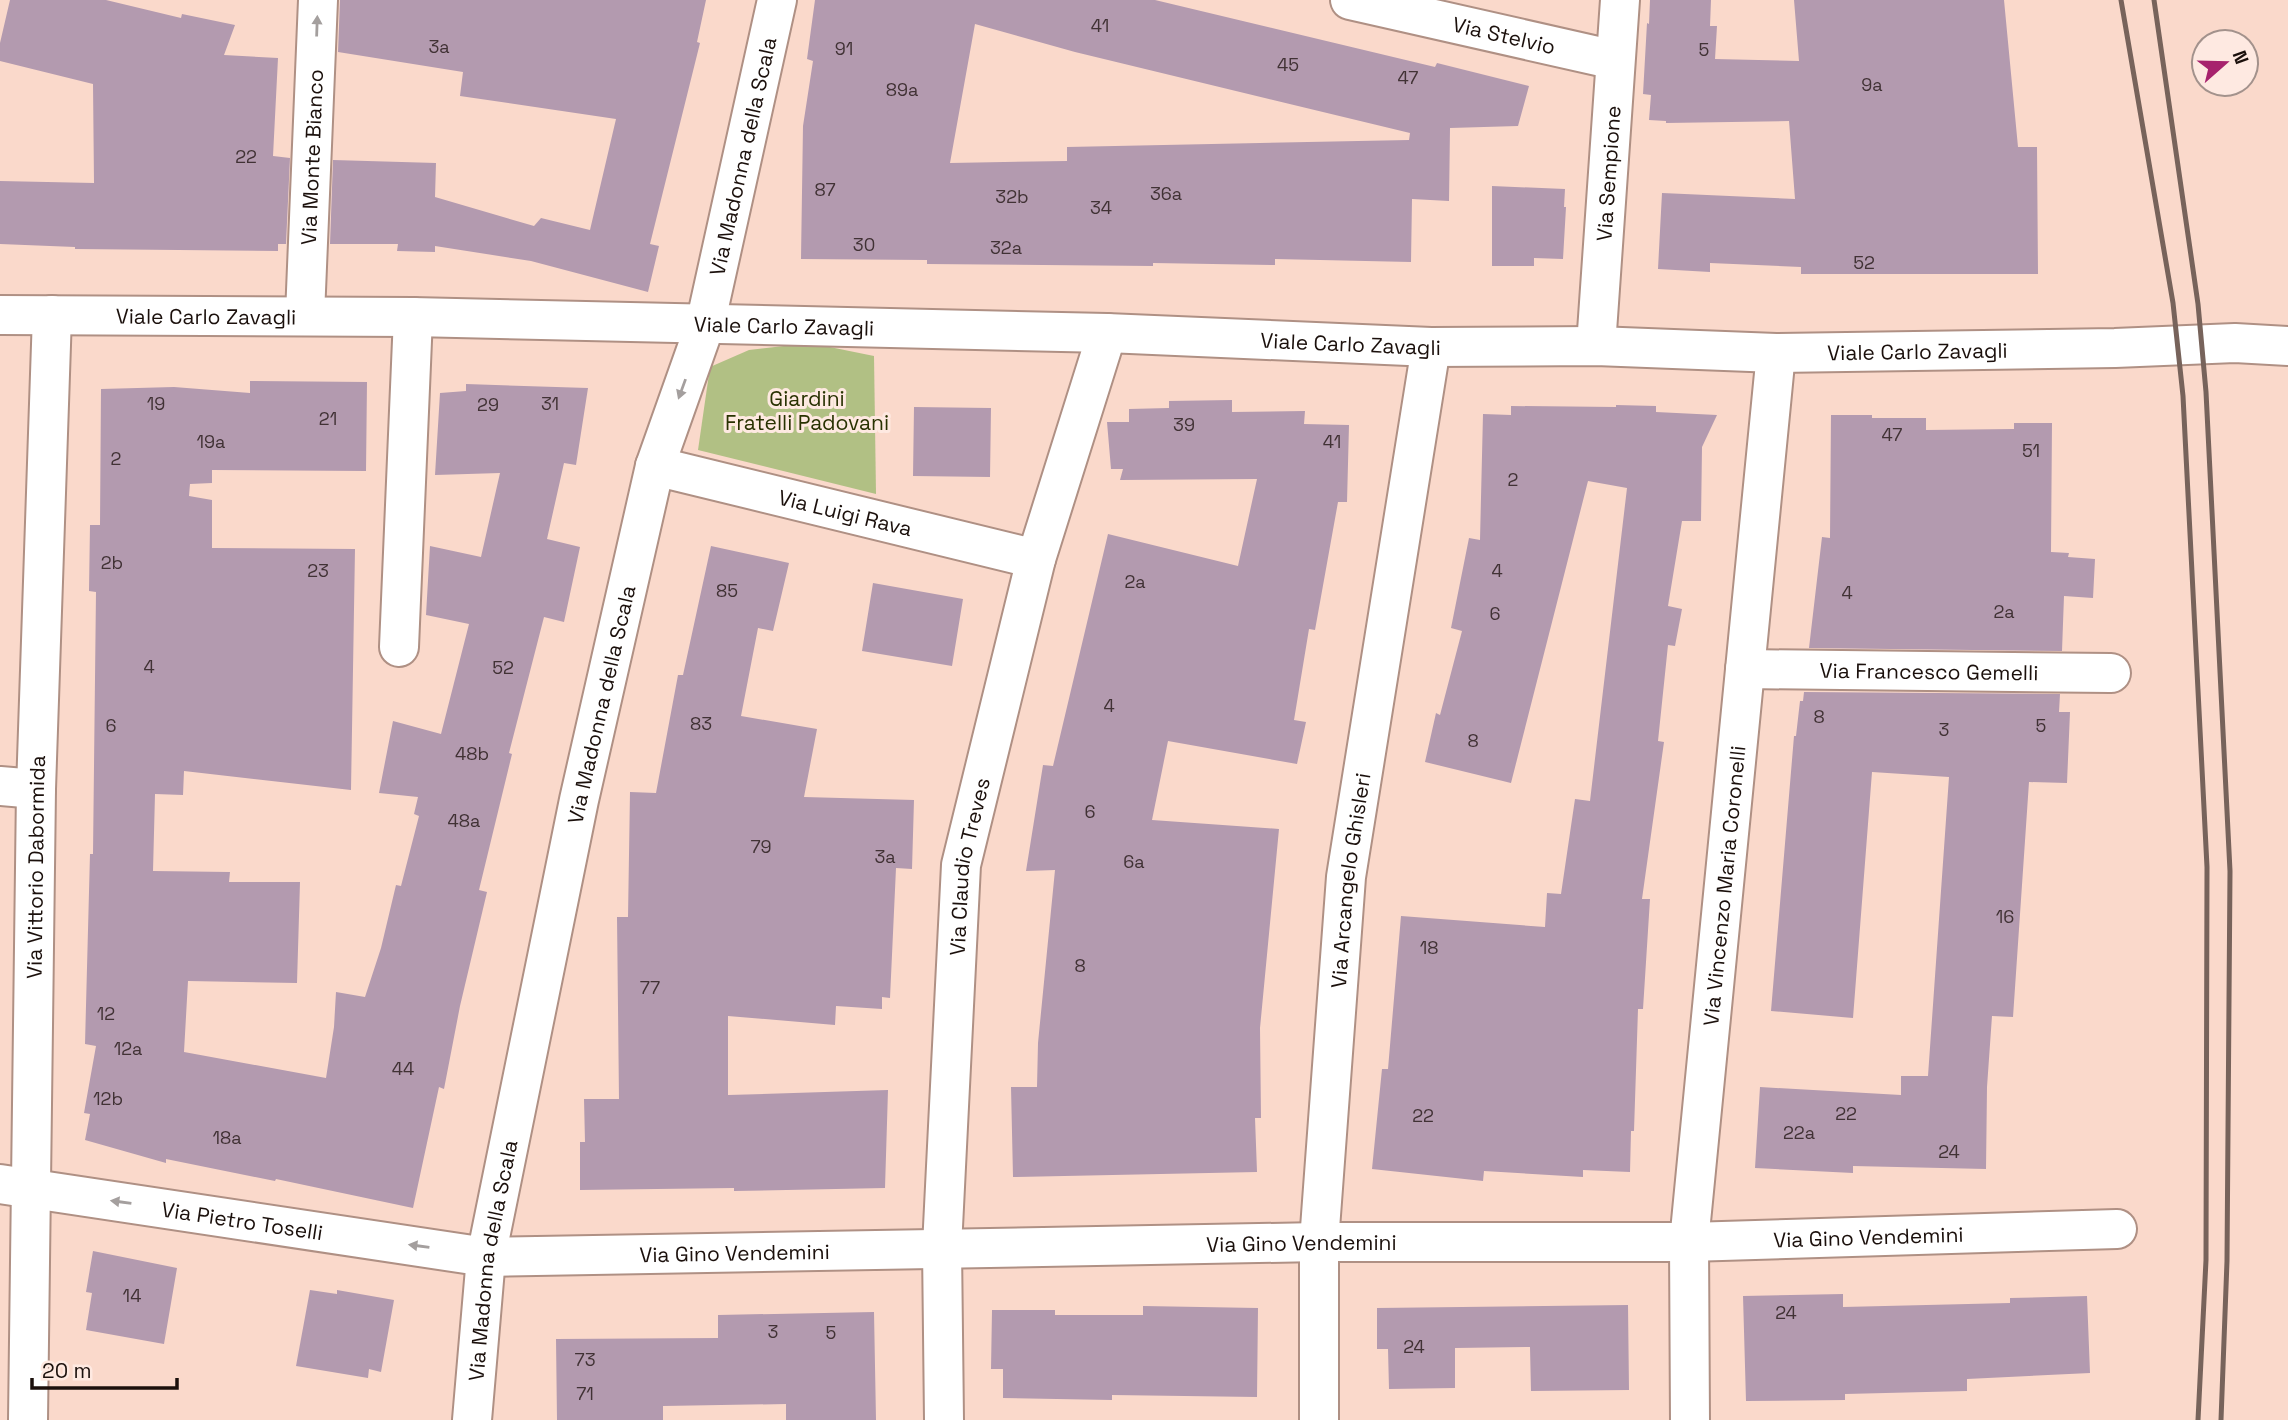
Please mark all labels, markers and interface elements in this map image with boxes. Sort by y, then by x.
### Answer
street label: Via Stelvio [1450,10,1558,60]
house number: 41 [1091,14,1109,37]
one-way arrow [312,15,323,37]
north arrow [2190,28,2260,98]
street label: Via Madonna della Scala [703,34,782,278]
house number: 3a [428,35,450,58]
house number: 91 [835,37,853,60]
house number: 5 [1699,38,1709,61]
text: N [2227,47,2254,68]
house number: 45 [1277,53,1299,76]
house number: 47 [1398,66,1418,89]
street label: Via Monte Bianco [294,69,329,246]
house number: 9a [1861,73,1883,96]
house number: 89a [886,78,918,101]
street label: Via Sempione [1590,105,1626,242]
house number: 22 [235,145,257,168]
house number: 87 [814,178,836,201]
house number: 36a [1150,182,1182,205]
house number: 32b [995,185,1029,208]
house number: 34 [1090,196,1112,219]
house number: 30 [853,233,875,256]
house number: 32a [990,236,1022,259]
house number: 52 [1853,251,1875,274]
street label: Viale Carlo Zavagli [116,302,296,330]
street label: Viale Carlo Zavagli [693,310,874,341]
street label: Viale Carlo Zavagli [1260,326,1441,361]
street label: Viale Carlo Zavagli [1827,336,2008,366]
one-way arrow [677,378,688,399]
park label: Giardini Fratelli Padovani [725,385,889,436]
house number: 19 [147,392,165,415]
house number: 31 [541,392,559,415]
house number: 29 [477,393,499,416]
house number: 21 [319,407,337,430]
house number: 39 [1173,413,1195,436]
house number: 47 [1882,423,1902,446]
house number: 19a [197,430,225,453]
house number: 41 [1323,430,1341,453]
house number: 51 [2022,439,2040,462]
house number: 2 [111,447,121,470]
house number: 2 [1508,468,1518,491]
street label: Via Luigi Rava [776,483,915,542]
house number: 2b [101,551,123,574]
house number: 23 [307,559,329,582]
house number: 4 [1491,559,1503,582]
house number: 2a [1124,570,1146,593]
house number: 85 [716,579,738,602]
house number: 4 [1841,581,1853,604]
street label: Via Madonna della Scala [561,583,641,826]
house number: 2a [1993,600,2015,623]
house number: 6 [1489,602,1501,625]
house number: 4 [143,655,155,678]
house number: 52 [492,656,514,679]
street label: Via Francesco Gemelli [1819,656,2039,686]
house number: 4 [1103,694,1115,717]
house number: 8 [1813,705,1825,728]
house number: 83 [690,712,712,735]
house number: 6 [105,714,117,737]
house number: 5 [2036,714,2046,737]
house number: 3 [1939,718,1949,741]
house number: 8 [1467,729,1479,752]
house number: 48b [455,742,489,765]
street label: Via Vincenzo Maria Coronelli [1697,744,1751,1027]
street label: Via Vittorio Dabormida [20,755,51,979]
street label: Via Arcangelo Ghisleri [1324,771,1376,989]
street label: Via Claudio Treves [943,775,995,956]
house number: 6 [1084,800,1096,823]
house number: 48a [448,809,480,832]
house number: 79 [750,835,772,858]
house number: 3a [874,845,896,868]
house number: 6a [1123,850,1145,873]
house number: 16 [1996,905,2014,928]
house number: 18 [1420,936,1438,959]
house number: 8 [1074,954,1086,977]
house number: 77 [640,976,660,999]
house number: 12 [97,1002,115,1025]
house number: 12a [114,1037,142,1060]
house number: 44 [392,1057,414,1080]
house number: 12b [93,1087,123,1110]
house number: 22 [1835,1102,1857,1125]
house number: 22 [1412,1104,1434,1127]
house number: 22a [1783,1121,1815,1144]
house number: 18a [212,1126,242,1149]
street label: Via Madonna della Scala [462,1137,523,1382]
house number: 24 [1938,1140,1960,1163]
street label: Via Pietro Toselli [160,1195,325,1246]
one-way arrow [110,1196,132,1207]
street label: Via Gino Vendemini [1773,1220,1964,1253]
street label: Via Gino Vendemini [1206,1229,1397,1258]
street label: Via Gino Vendemini [639,1237,830,1268]
one-way arrow [407,1241,429,1252]
house number: 14 [123,1284,141,1307]
house number: 24 [1775,1301,1797,1324]
house number: 3 [768,1320,778,1343]
house number: 5 [826,1321,836,1344]
house number: 24 [1403,1335,1425,1358]
scale bar [32,1346,177,1390]
house number: 73 [574,1348,596,1371]
text: 20 m [42,1357,92,1384]
house number: 71 [576,1382,594,1405]

